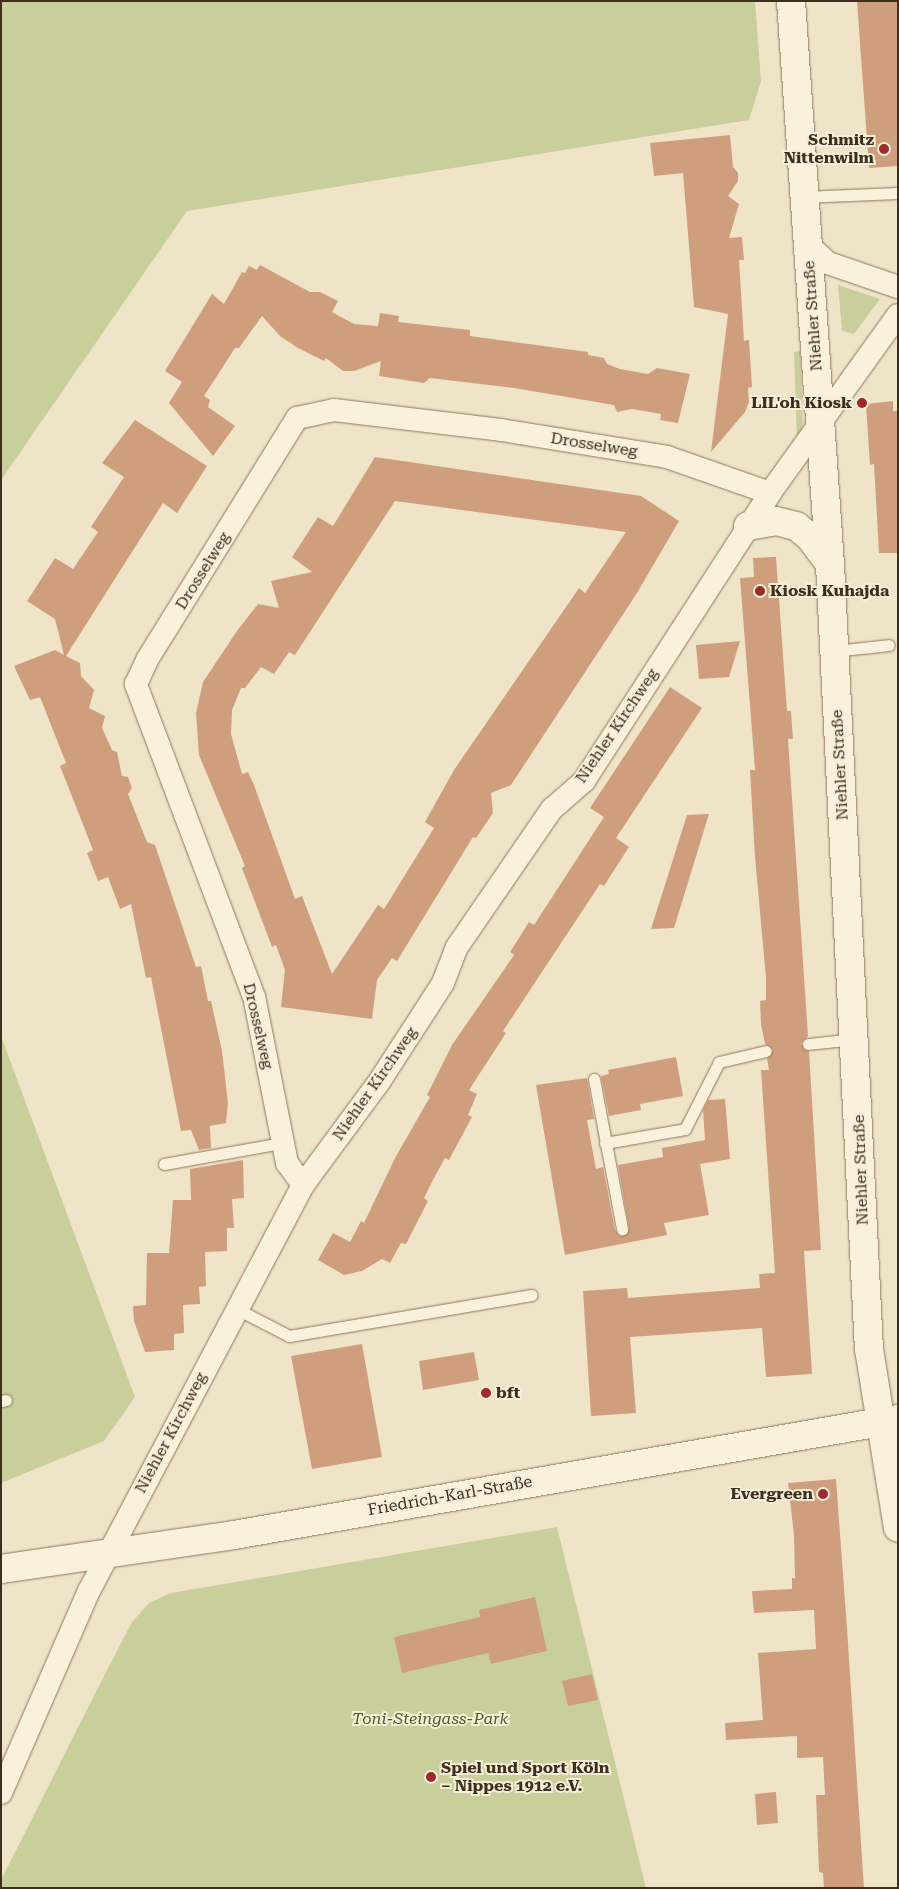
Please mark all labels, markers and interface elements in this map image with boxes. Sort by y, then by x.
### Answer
place label: Schmitz Nittenwilm [784,130,874,168]
marker: Schmitz Nittenwilm [878,143,890,155]
street label: Niehler Straße [800,260,826,372]
place label: LIL'oh Kiosk [751,393,852,413]
marker: LIL'oh Kiosk [856,397,868,409]
street label: Drosselweg [549,429,639,461]
street label: Drosselweg [172,529,234,613]
place label: Kiosk Kuhajda [770,581,889,601]
marker: Kiosk Kuhajda [754,585,766,597]
street label: Niehler Kirchweg [572,665,662,787]
street label: Niehler Straße [828,709,852,821]
street label: Drosselweg [239,981,277,1071]
street label: Niehler Kirchweg [329,1024,421,1144]
street label: Niehler Straße [849,1114,873,1226]
street label: Niehler Kirchweg [131,1369,211,1497]
place label: bft [496,1383,520,1403]
marker: bft [480,1387,492,1399]
street label: Friedrich-Karl-Straße [366,1472,534,1520]
place label: Evergreen [731,1484,813,1504]
marker: Evergreen [817,1488,829,1500]
park label: Toni-Steingass-Park [352,1709,508,1729]
place label: Spiel und Sport Köln – Nippes 1912 e.V. [441,1758,610,1796]
marker: Spiel und Sport Köln – Nippes 1912 e.V. [425,1771,437,1783]

